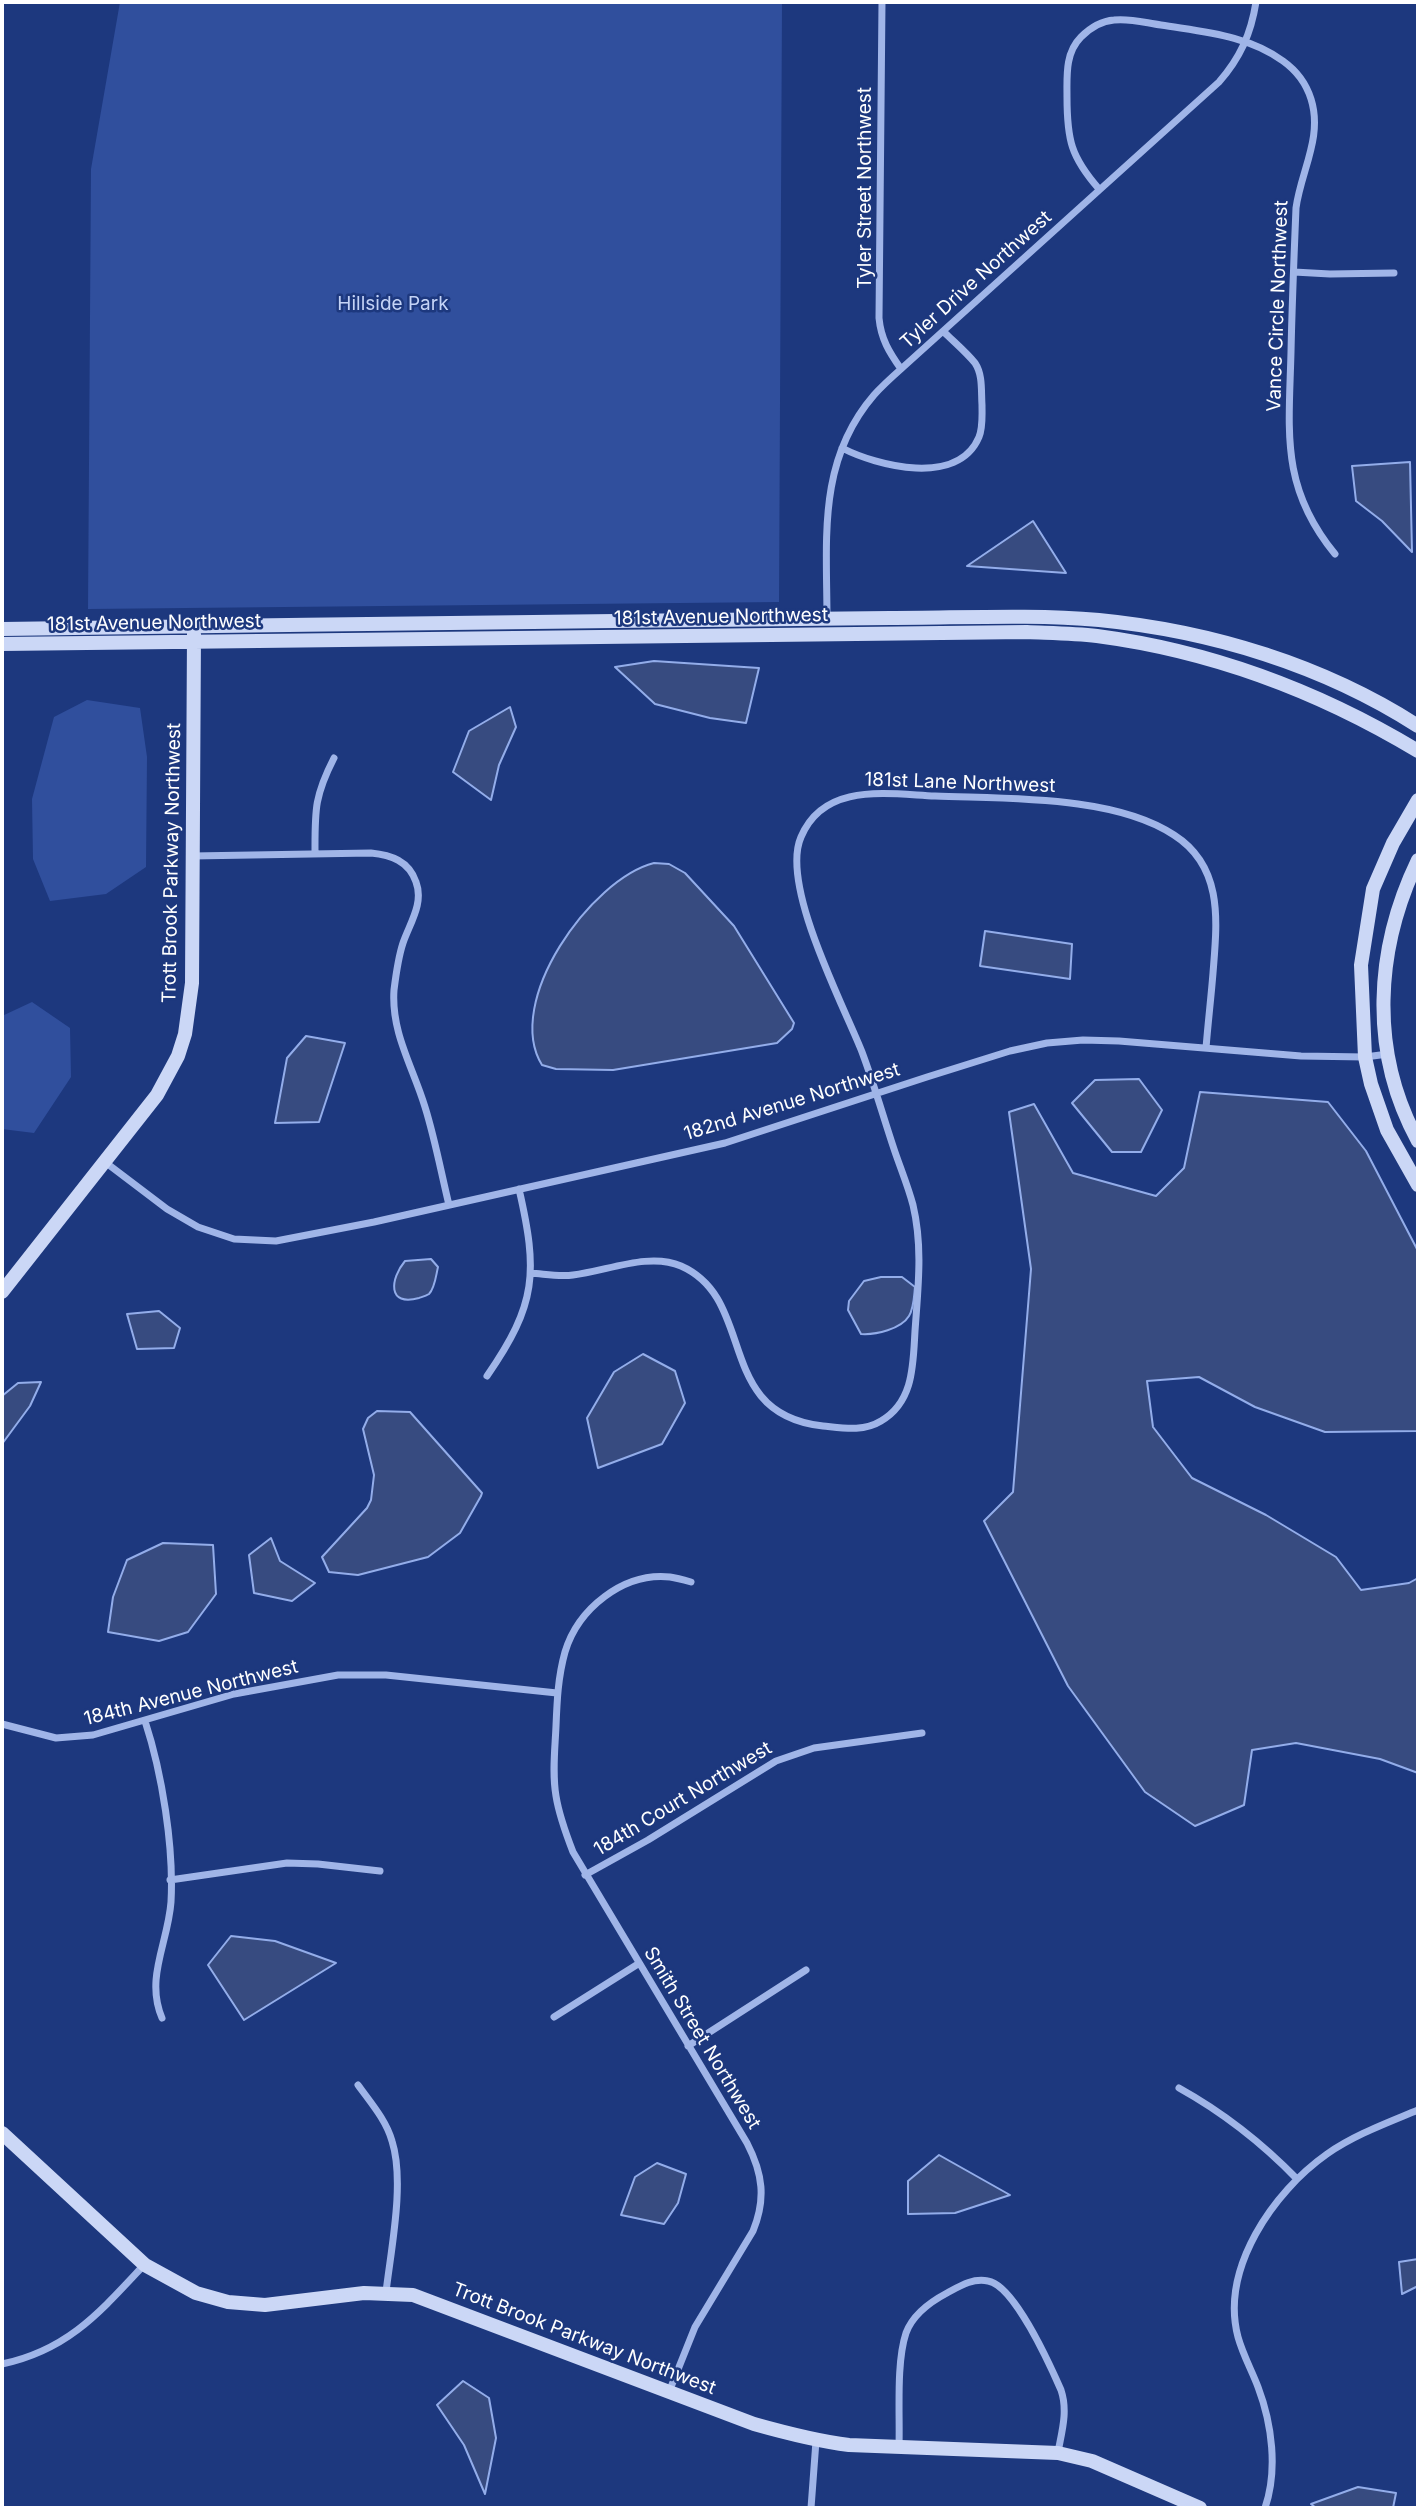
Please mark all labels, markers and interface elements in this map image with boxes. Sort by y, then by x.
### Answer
street label: Tyler Street Northwest [854,87,876,289]
street label: Vance Circle Northwest [1263,200,1293,412]
street label: Tyler Drive Northwest [896,206,1056,354]
park label: Hillside Park [337,293,449,315]
street label: 181st Avenue Northwest [614,604,828,630]
street label: 181st Avenue Northwest [47,610,261,636]
street label: Trott Brook Parkway Northwest [158,723,186,1003]
street label: 181st Lane Northwest [864,768,1056,798]
street label: 182nd Avenue Northwest [681,1058,903,1146]
street label: 184th Avenue Northwest [82,1655,300,1731]
street label: 184th Court Northwest [590,1737,776,1861]
street label: Smith Street Northwest [639,1943,765,2133]
street label: Trott Brook Parkway Northwest [449,2278,719,2400]

